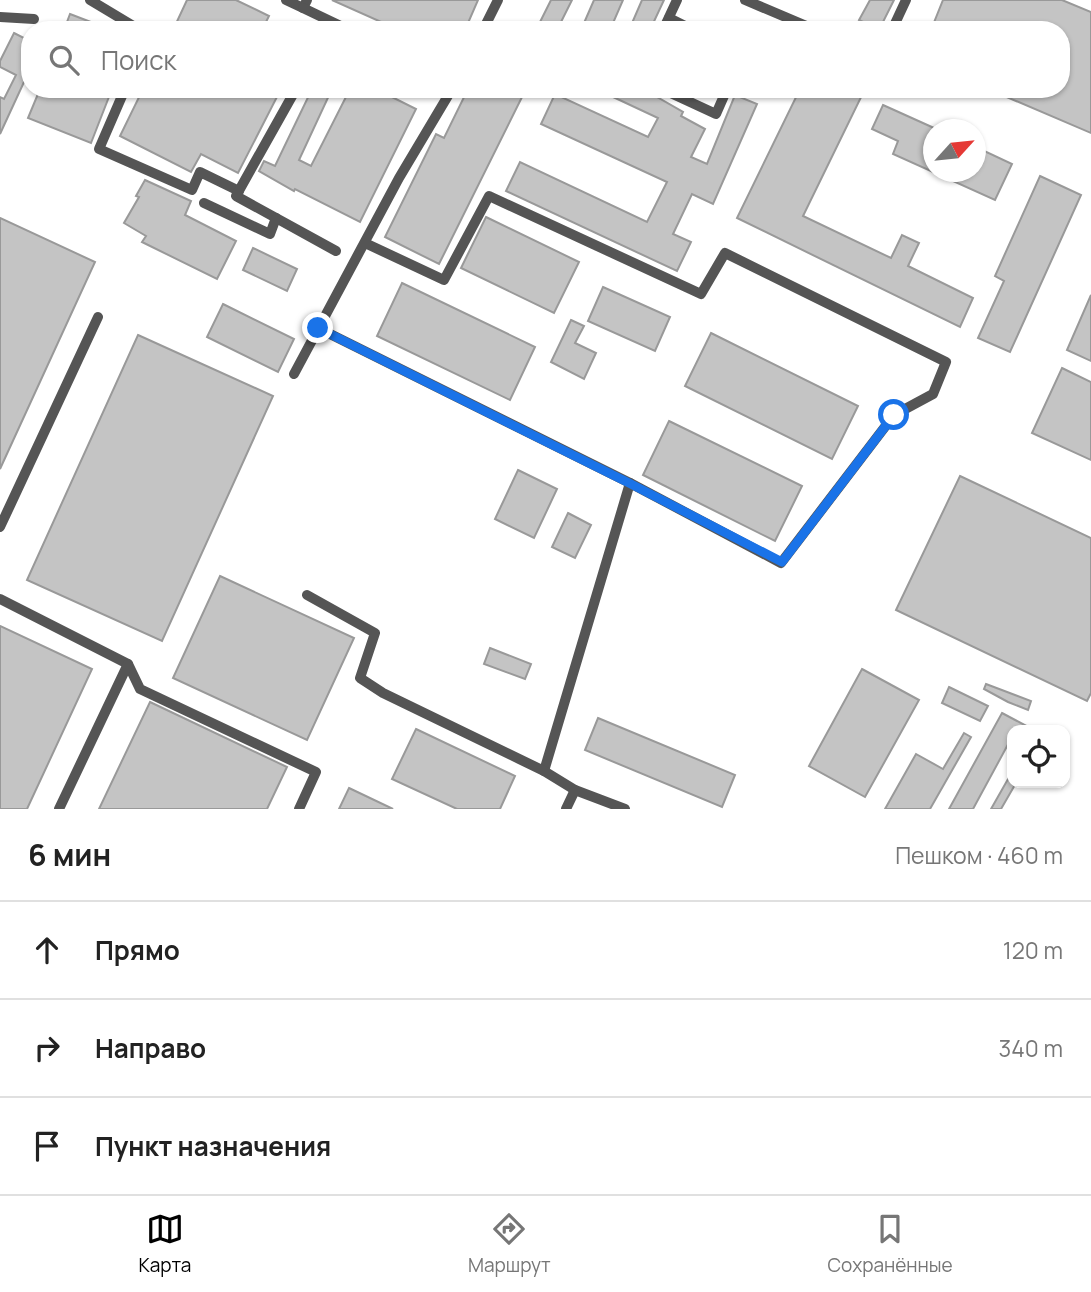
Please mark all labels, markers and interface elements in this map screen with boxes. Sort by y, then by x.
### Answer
search box [21,21,1070,98]
icon: search [45,41,83,79]
text: Поиск [101,42,176,78]
north arrow [923,119,986,182]
route end [302,312,333,343]
route start [878,399,909,430]
map controls [1007,725,1070,788]
button: locate [1007,725,1070,788]
text: 6 мин [28,834,111,875]
text: Пешком · 460 m [895,839,1063,871]
icon: ahead [28,931,66,969]
text: Прямо [95,932,180,968]
text: 120 m [1003,934,1063,966]
icon: right [28,1029,66,1067]
text: Направо [95,1030,206,1066]
text: 340 m [999,1032,1063,1064]
icon: arrive [28,1127,66,1165]
text: Пункт назначения [95,1128,331,1164]
tab: Карта [138,1210,191,1278]
tab: Маршрут [468,1210,551,1278]
tab: Сохранённые [828,1210,953,1278]

